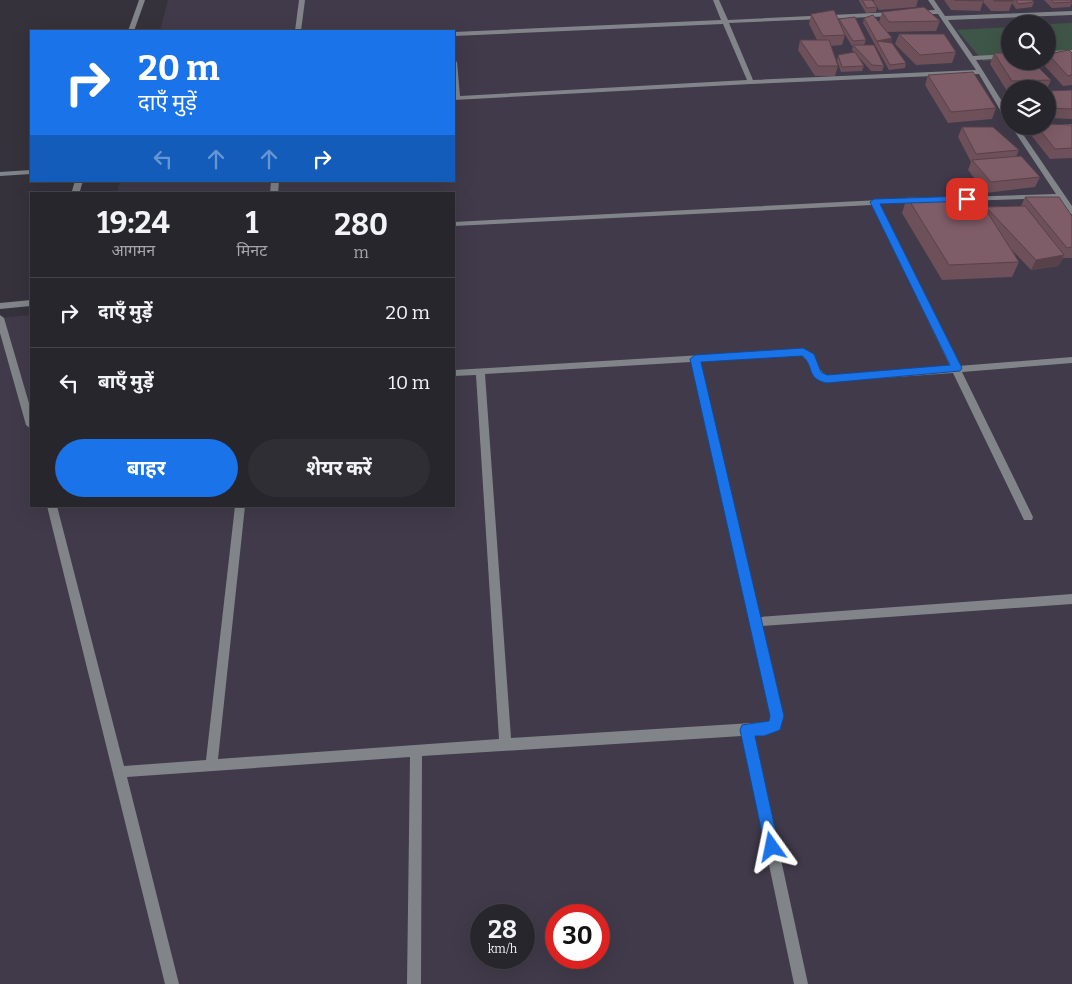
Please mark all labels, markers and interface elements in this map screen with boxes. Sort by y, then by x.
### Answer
map controls [1001,15,1056,135]
button: search [1001,15,1056,70]
text: 20 m [138,47,220,89]
icon: right [55,50,120,115]
button: layers [1001,80,1056,135]
text: दाएँ मुड़ें [138,89,197,116]
icon: left [149,145,177,173]
icon: ahead [202,145,230,173]
icon: ahead [255,145,283,173]
icon: right [308,145,336,173]
pin [946,178,988,220]
icon: arrive [953,185,981,213]
text: 19:24 [97,205,170,241]
text: 1 [245,205,258,241]
text: 280 [334,207,388,243]
text: आगमन [111,241,155,260]
text: मिनट [237,241,267,260]
text: m [353,243,369,262]
icon: right [55,299,83,327]
text: दाएँ मुड़ें [98,300,152,323]
text: 20 m [386,301,430,324]
icon: left [55,369,83,397]
text: बाएँ मुड़ें [98,370,154,393]
text: 10 m [388,371,430,394]
button: बाहर [55,439,238,497]
button: शेयर करें [248,439,430,497]
position arrow [745,820,797,872]
speed limit sign: 30 [545,904,610,969]
text: 28 [488,915,517,945]
text: km/h [488,942,517,956]

